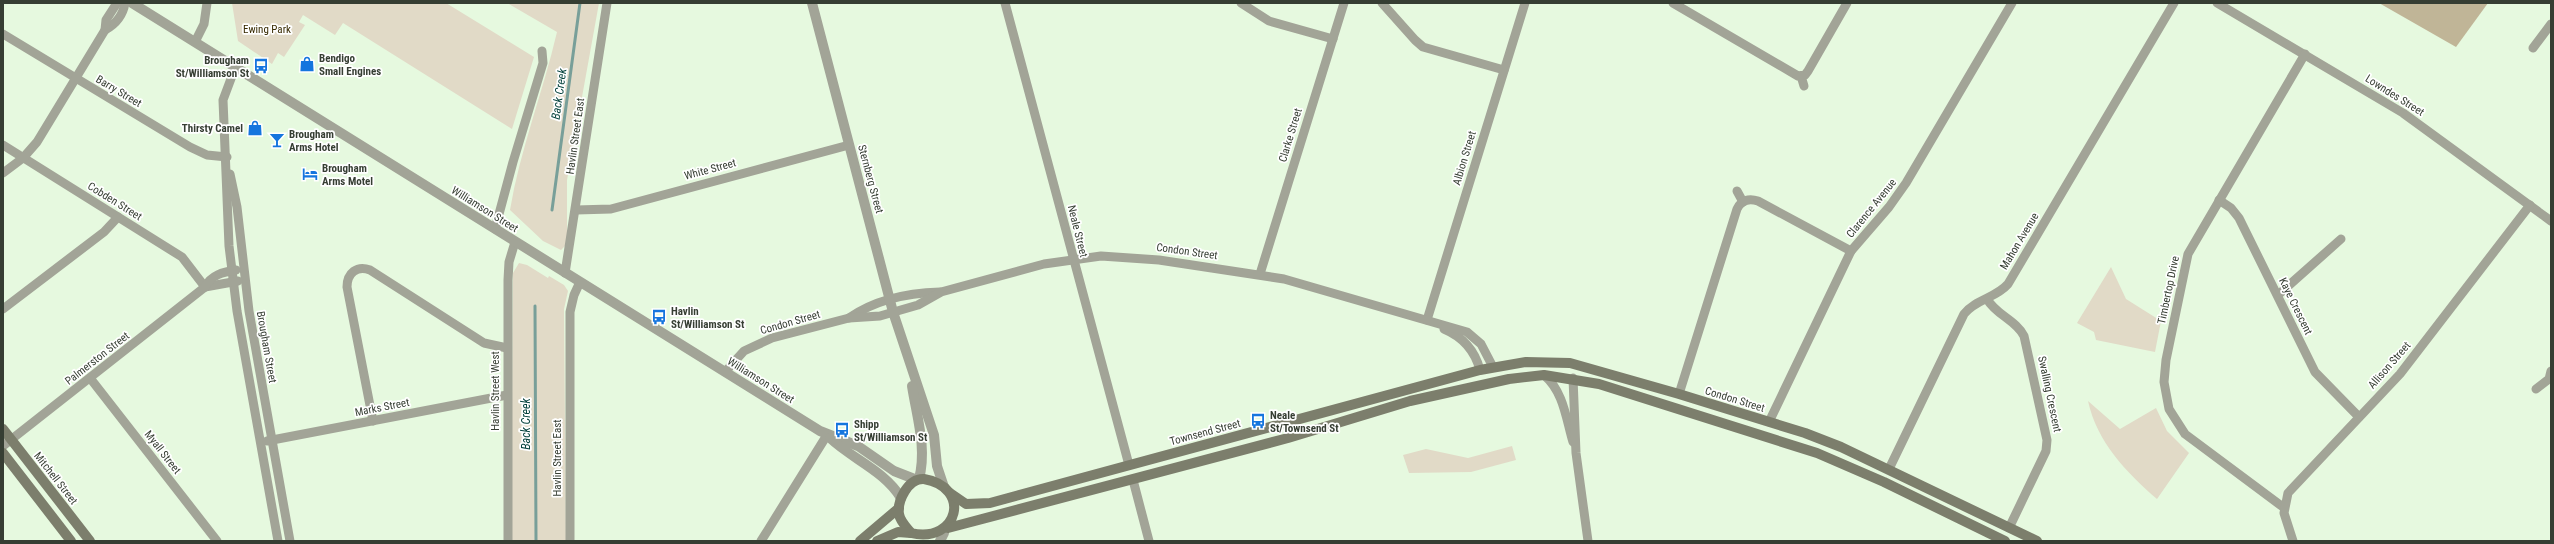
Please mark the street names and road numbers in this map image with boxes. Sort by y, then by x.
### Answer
street label: Lowndes Street [2363,72,2427,119]
street label: Barry Street [94,73,144,110]
street label: Havlin Street East [564,97,587,175]
street label: Clarke Street [1276,107,1305,164]
street label: Albion Street [1450,129,1479,187]
street label: Sternberg Street [855,143,886,215]
street label: White Street [683,156,737,183]
street label: Clarence Avenue [1844,176,1899,240]
street label: Cobden Street [85,180,144,223]
street label: Williamson Street [449,184,520,235]
street label: Neale Street [1065,204,1090,259]
street label: Mahon Avenue [1997,211,2041,272]
street label: Condon Street [1155,241,1218,262]
street label: Timbertop Drive [2155,255,2182,325]
street label: Kaye Crescent [2276,276,2315,337]
street label: Condon Street [759,308,822,337]
street label: Brougham Street [254,310,279,384]
street label: Palmerston Street [63,329,132,388]
street label: Allison Street [2365,339,2413,392]
street label: Havlin Street West [489,351,502,431]
street label: Williamson Street [725,355,796,406]
street label: Swalling Crescent [2035,355,2064,433]
street label: Condon Street [1703,384,1766,415]
street label: Marks Street [354,396,410,419]
street label: Townsend Street [1168,417,1242,448]
street label: Havlin Street East [551,420,564,496]
street label: Myall Street [142,428,184,477]
street label: Mitchell Street [31,449,80,507]

